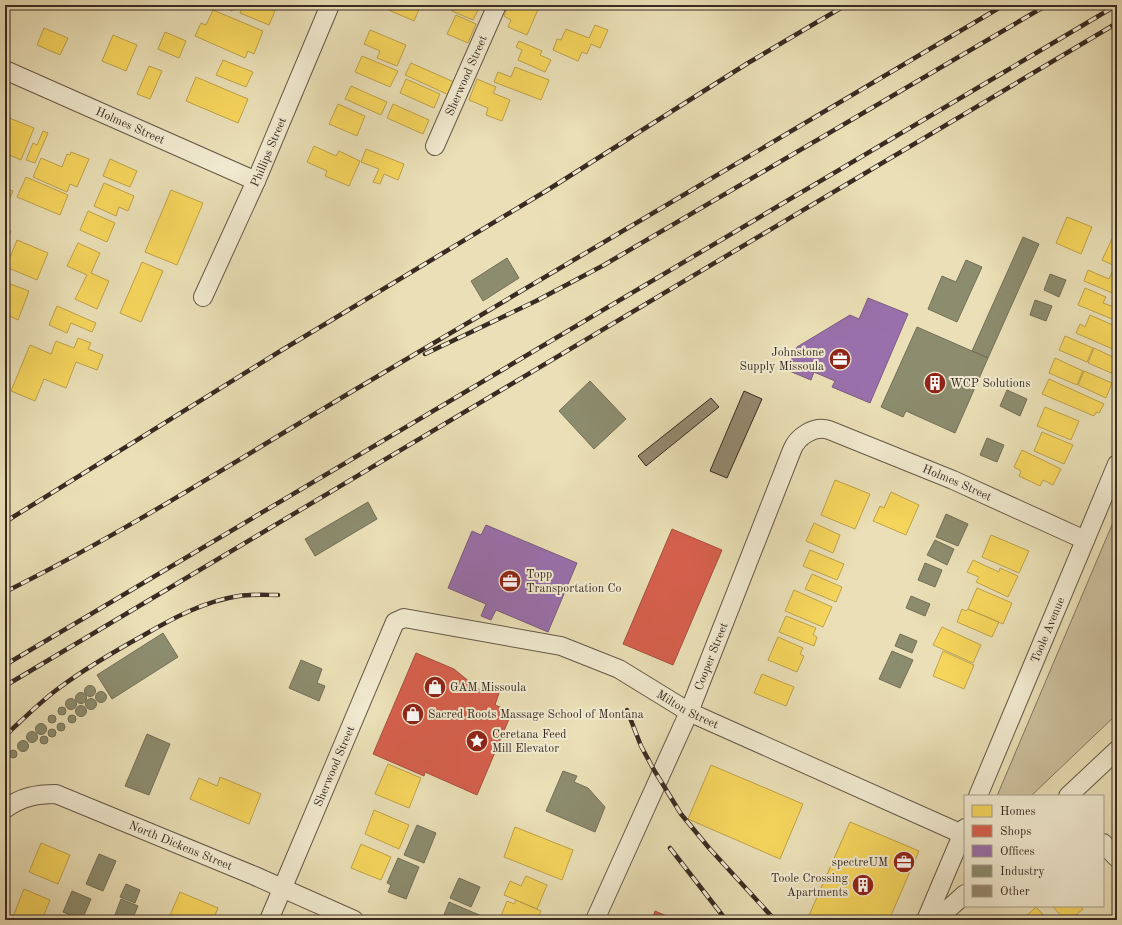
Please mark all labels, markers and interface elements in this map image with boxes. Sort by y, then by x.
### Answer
street label: Sherwood Street [444,34,490,118]
street label: Holmes Street [94,106,166,147]
street label: Phillips Street [249,116,289,189]
office icon: Johnstone Supply Missoula [827,346,853,372]
place label: Johnstone Supply Missoula [740,347,824,373]
building icon: WCP Solutions [922,370,948,396]
place label: WCP Solutions [950,378,1031,390]
street label: Holmes Street [920,463,993,504]
office icon: Topp Transportation Co [497,568,523,594]
place label: Topp Transportation Co [526,569,622,595]
street label: Toole Avenue [1029,595,1068,665]
street label: Cooper Street [693,621,731,692]
shop icon: GAM Missoula [422,674,448,700]
place label: GAM Missoula [450,682,526,694]
street label: Milton Street [654,689,720,731]
shop icon: Sacred Roots Massage School of Montana [400,701,426,727]
place label: Sacred Roots Massage School of Montana [428,709,644,721]
street label: Sherwood Street [313,724,357,809]
place icon: Ceretana Feed Mill Elevator [464,728,490,754]
place label: Ceretana Feed Mill Elevator [492,729,566,755]
legend [964,795,1104,907]
text: Homes [1000,806,1036,818]
street label: North Dickens Street [127,820,234,873]
text: Shops [1000,826,1031,838]
text: Offices [1000,846,1035,858]
office icon: spectreUM [891,849,917,875]
place label: spectreUM [832,857,888,869]
text: Industry [1000,866,1045,878]
building icon: Toole Crossing Apartments [850,872,876,898]
place label: Toole Crossing Apartments [771,873,849,899]
text: Other [1000,886,1030,898]

